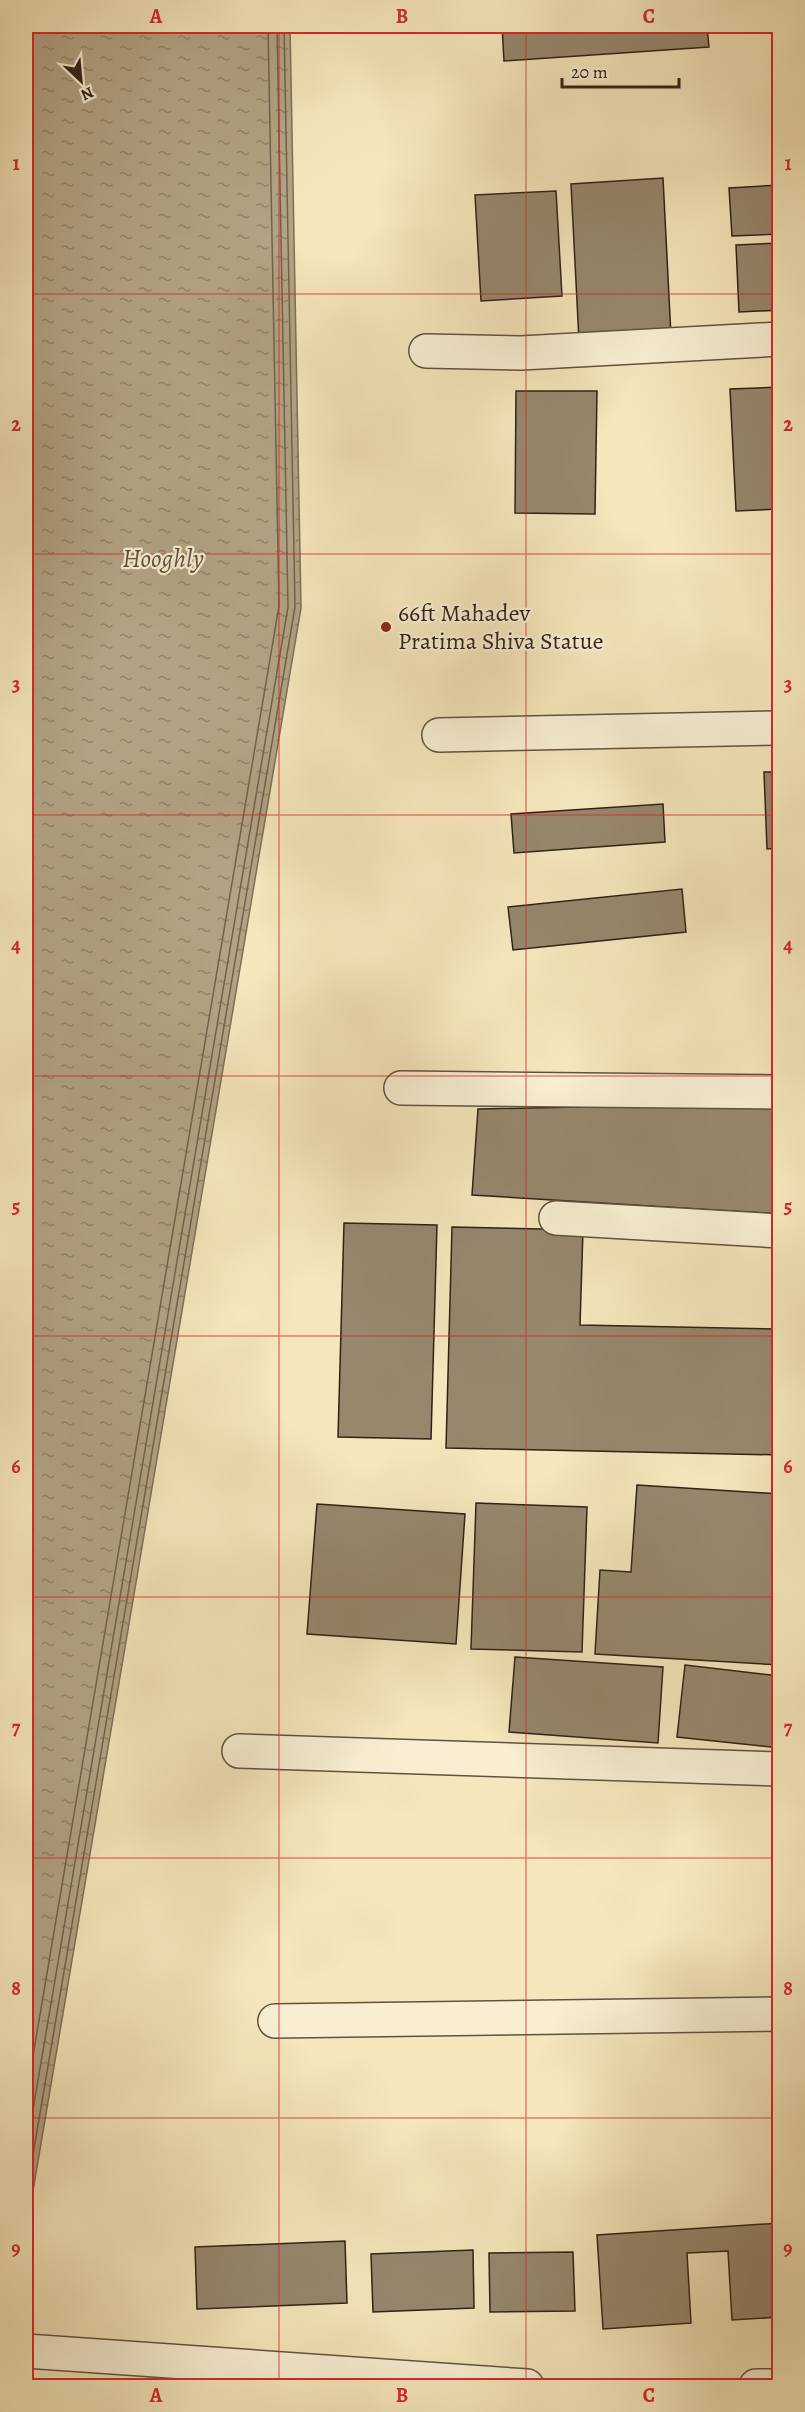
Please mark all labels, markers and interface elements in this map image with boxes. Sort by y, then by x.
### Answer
text: A [149,3,163,30]
text: B [396,3,408,30]
text: C [643,3,655,30]
north arrow [51,51,111,111]
scale bar [562,51,679,89]
text: 20 m [571,60,608,84]
text: N [77,81,97,106]
text: 1 [12,150,20,177]
text: 1 [784,150,792,177]
text: 2 [11,411,21,438]
text: 2 [783,411,793,438]
water label: Hooghly [122,541,204,576]
place label: 66ft Mahadev Pratima Shiva Statue [398,597,604,657]
marker: 66ft Mahadev Pratima Shiva Statue [379,620,393,634]
text: 3 [12,671,20,698]
text: 3 [784,671,792,698]
text: 4 [11,932,21,959]
text: 4 [783,932,793,959]
text: 5 [12,1193,20,1220]
text: 5 [784,1193,792,1220]
text: 6 [11,1453,21,1480]
text: 6 [783,1453,793,1480]
text: 7 [12,1714,21,1741]
text: 7 [784,1714,793,1741]
text: 8 [11,1975,21,2002]
text: 8 [783,1975,793,2002]
text: 9 [11,2235,21,2262]
text: 9 [783,2235,793,2262]
text: A [149,2382,163,2409]
text: B [396,2382,408,2409]
text: C [643,2382,655,2409]

